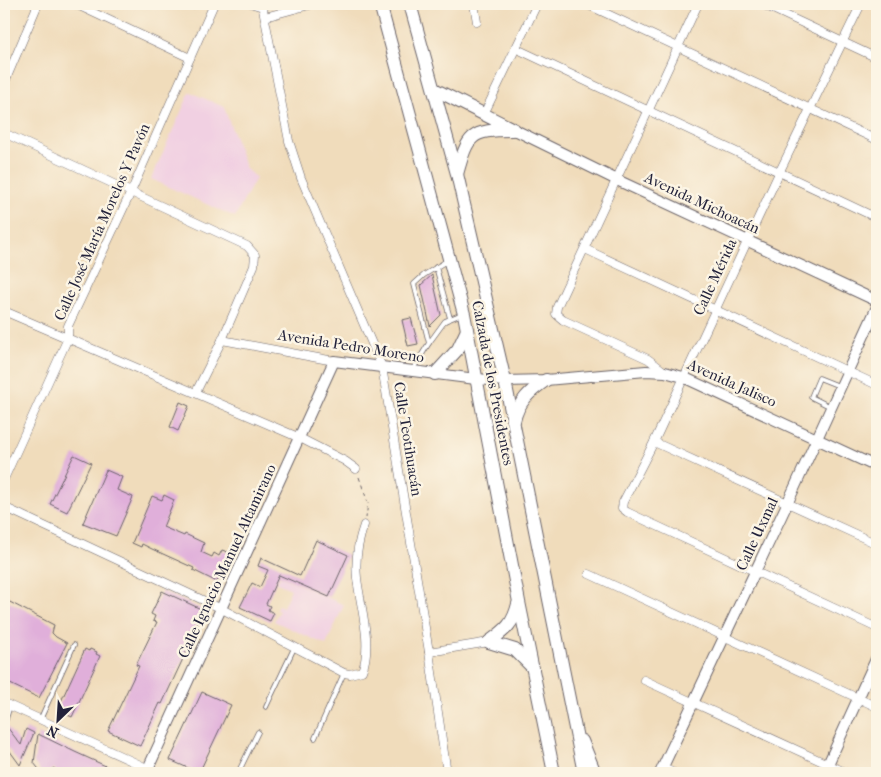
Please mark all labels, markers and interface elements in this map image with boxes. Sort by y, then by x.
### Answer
street label: Calle José María Morelos Y Pavón [50,120,154,323]
street label: Avenida Michoacán [641,168,763,238]
street label: Calle Mérida [689,235,741,318]
street label: Calzada de los Presidentes [468,299,518,467]
street label: Avenida Pedro Moreno [276,325,426,367]
street label: Avenida Jalisco [684,355,780,411]
street label: Calle Teotihuacán [390,381,426,498]
street label: Calle Ignacio Manuel Altamirano [174,461,280,661]
street label: Calle Uxmal [732,494,782,574]
north arrow [32,694,82,744]
text: N [44,721,61,741]

